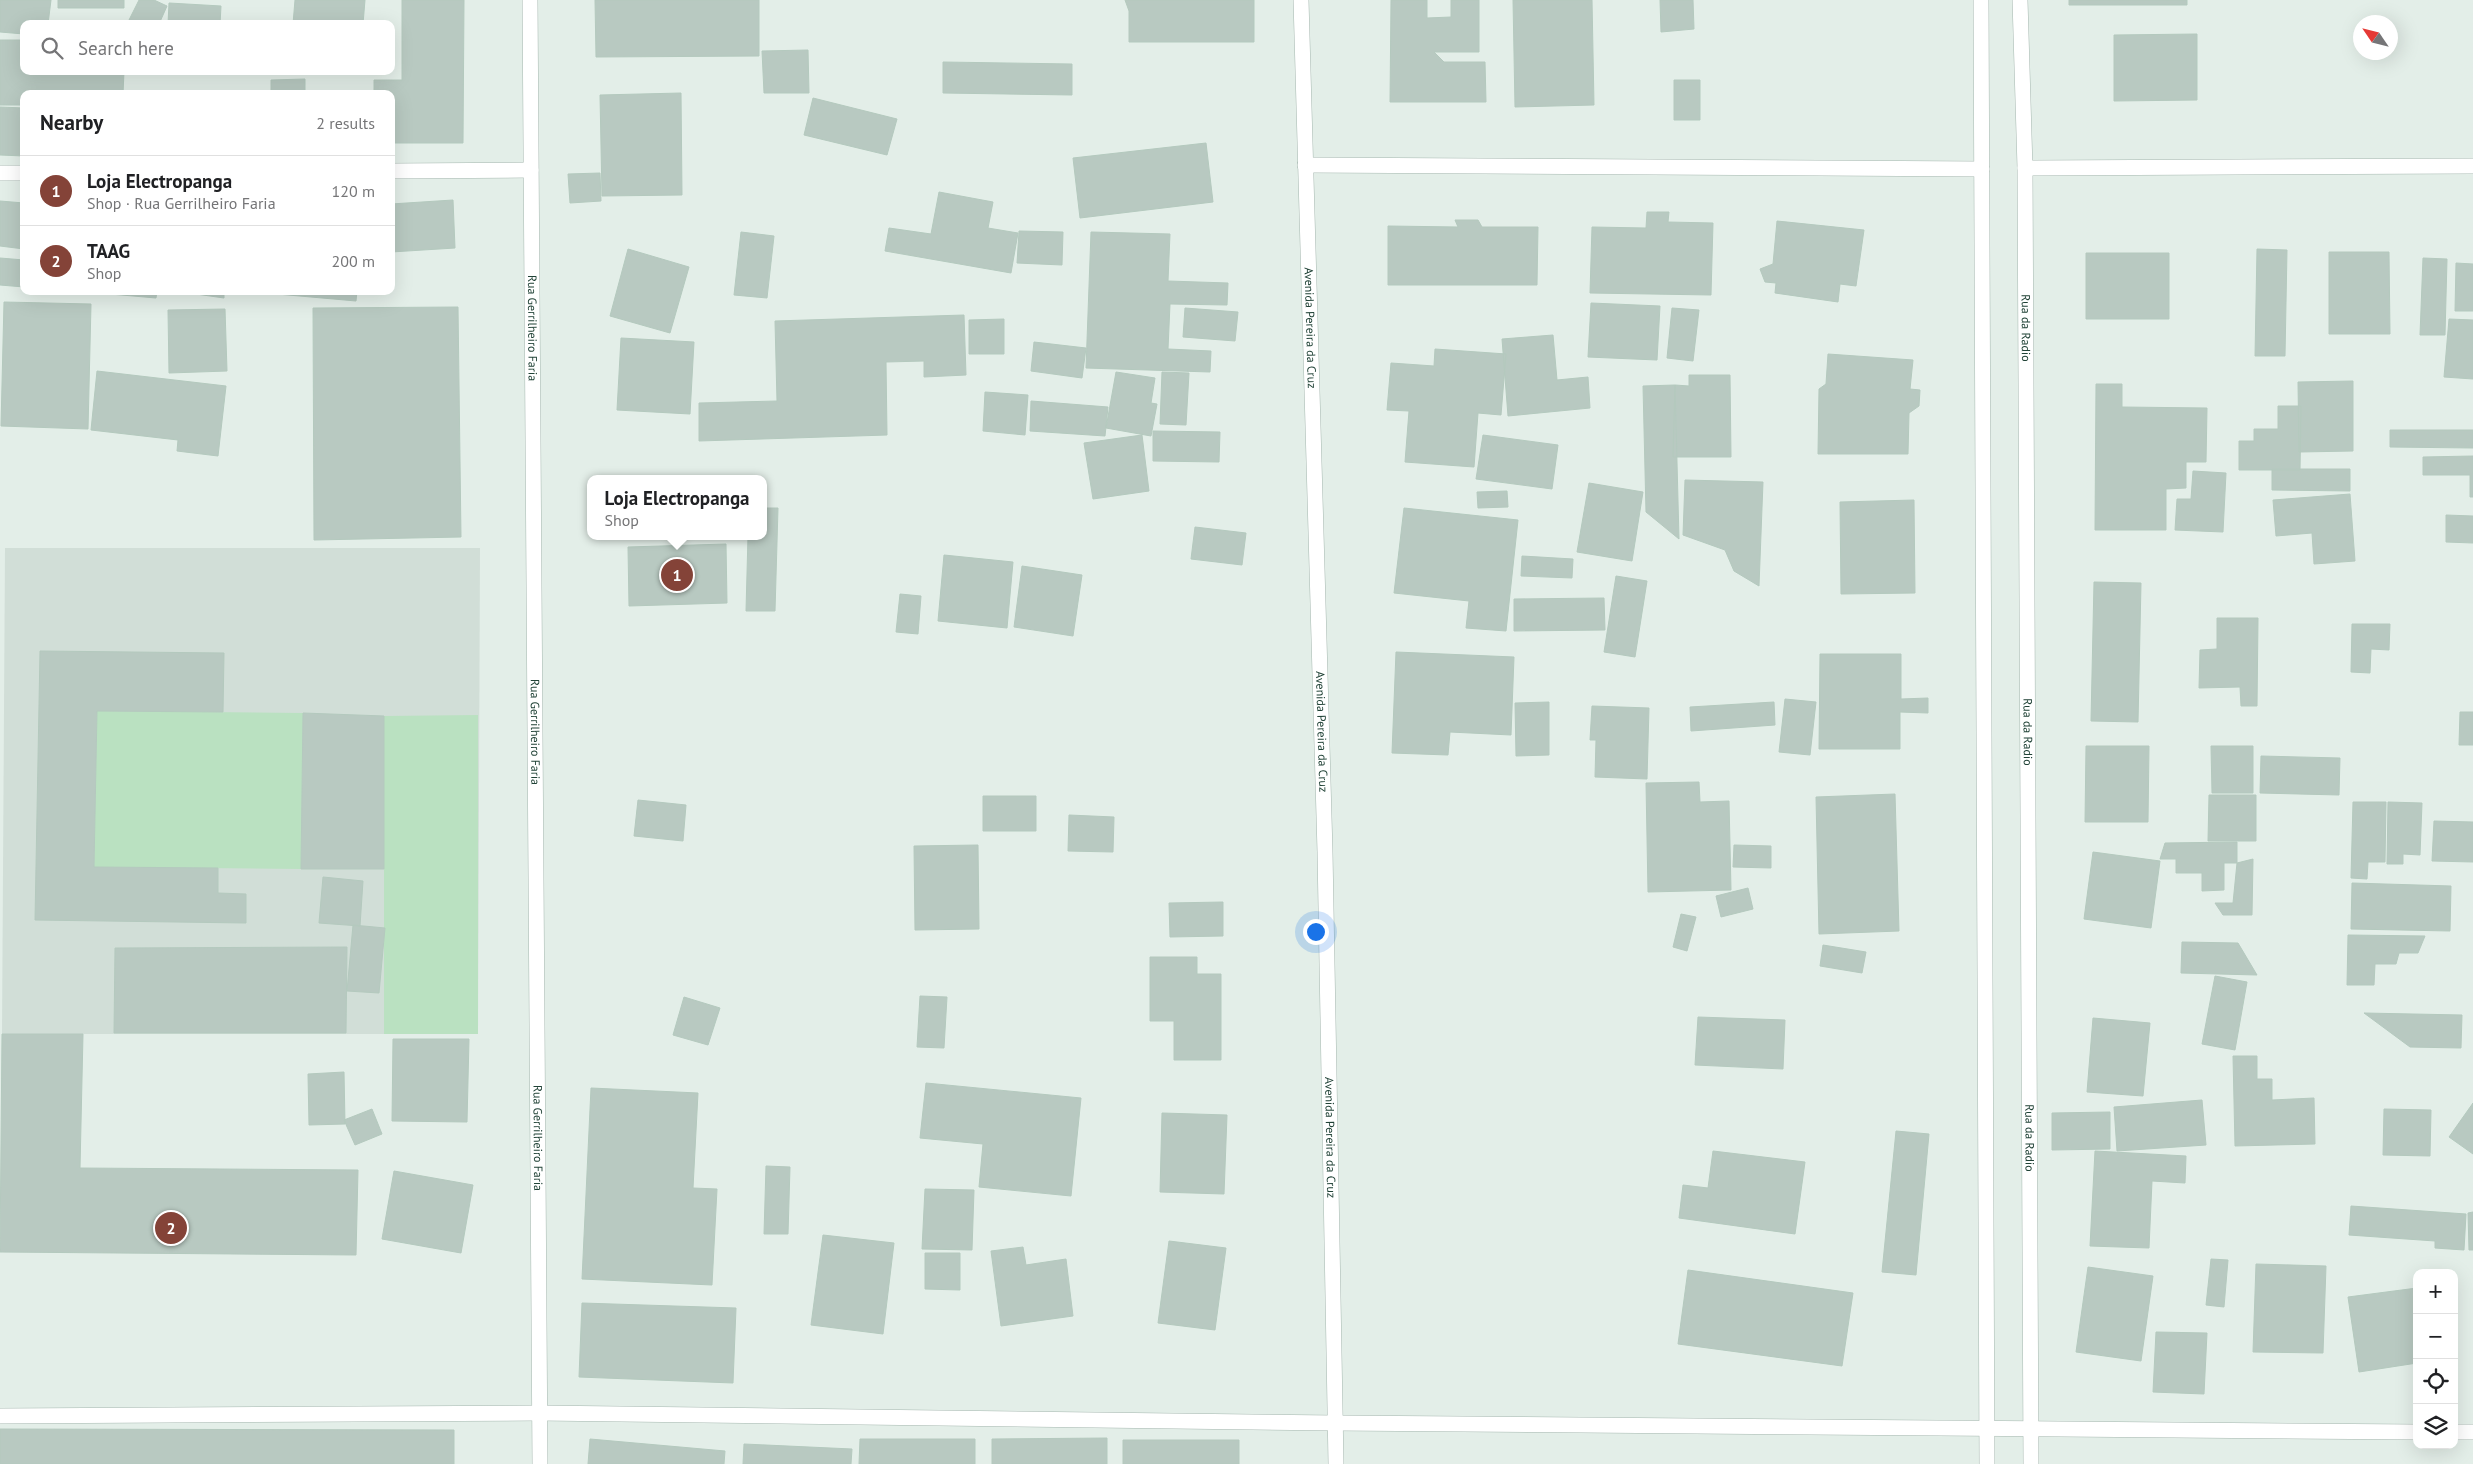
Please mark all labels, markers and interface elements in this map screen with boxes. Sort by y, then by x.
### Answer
north arrow [2353,15,2398,60]
search box [20,20,395,75]
icon: search [38,34,66,62]
text: Search here [78,36,174,60]
text: Nearby [40,109,103,136]
text: 2 results [316,113,375,133]
text: Loja Electropanga [87,169,232,193]
text: 1 [51,181,61,201]
text: 120 m [332,181,375,201]
text: Shop · Rua Gerrilheiro Faria [87,193,276,213]
text: TAAG [87,239,130,263]
text: 2 [51,251,61,271]
text: 200 m [332,251,375,271]
text: Shop [87,263,121,283]
street label: Avenida Pereira da Cruz [1302,267,1320,389]
street label: Rua Gerrilheiro Faria [525,275,541,381]
street label: Rua da Radio [2019,294,2034,362]
popup [587,475,767,540]
text: Loja Electropanga [604,486,750,510]
text: Shop [604,510,639,530]
pin: 1 [661,556,693,594]
street label: Avenida Pereira da Cruz [1313,671,1331,792]
street label: Rua Gerrilheiro Faria [528,679,543,785]
street label: Rua da Radio [2020,698,2036,766]
your location [1303,919,1329,945]
street label: Avenida Pereira da Cruz [1322,1077,1339,1198]
street label: Rua Gerrilheiro Faria [530,1085,546,1191]
street label: Rua da Radio [2022,1104,2038,1172]
pin: 2 [155,1209,187,1247]
map controls [2413,1269,2458,1449]
button: + [2413,1269,2458,1314]
button: − [2413,1314,2458,1359]
button: locate [2413,1359,2458,1404]
button: layers [2413,1404,2458,1449]

